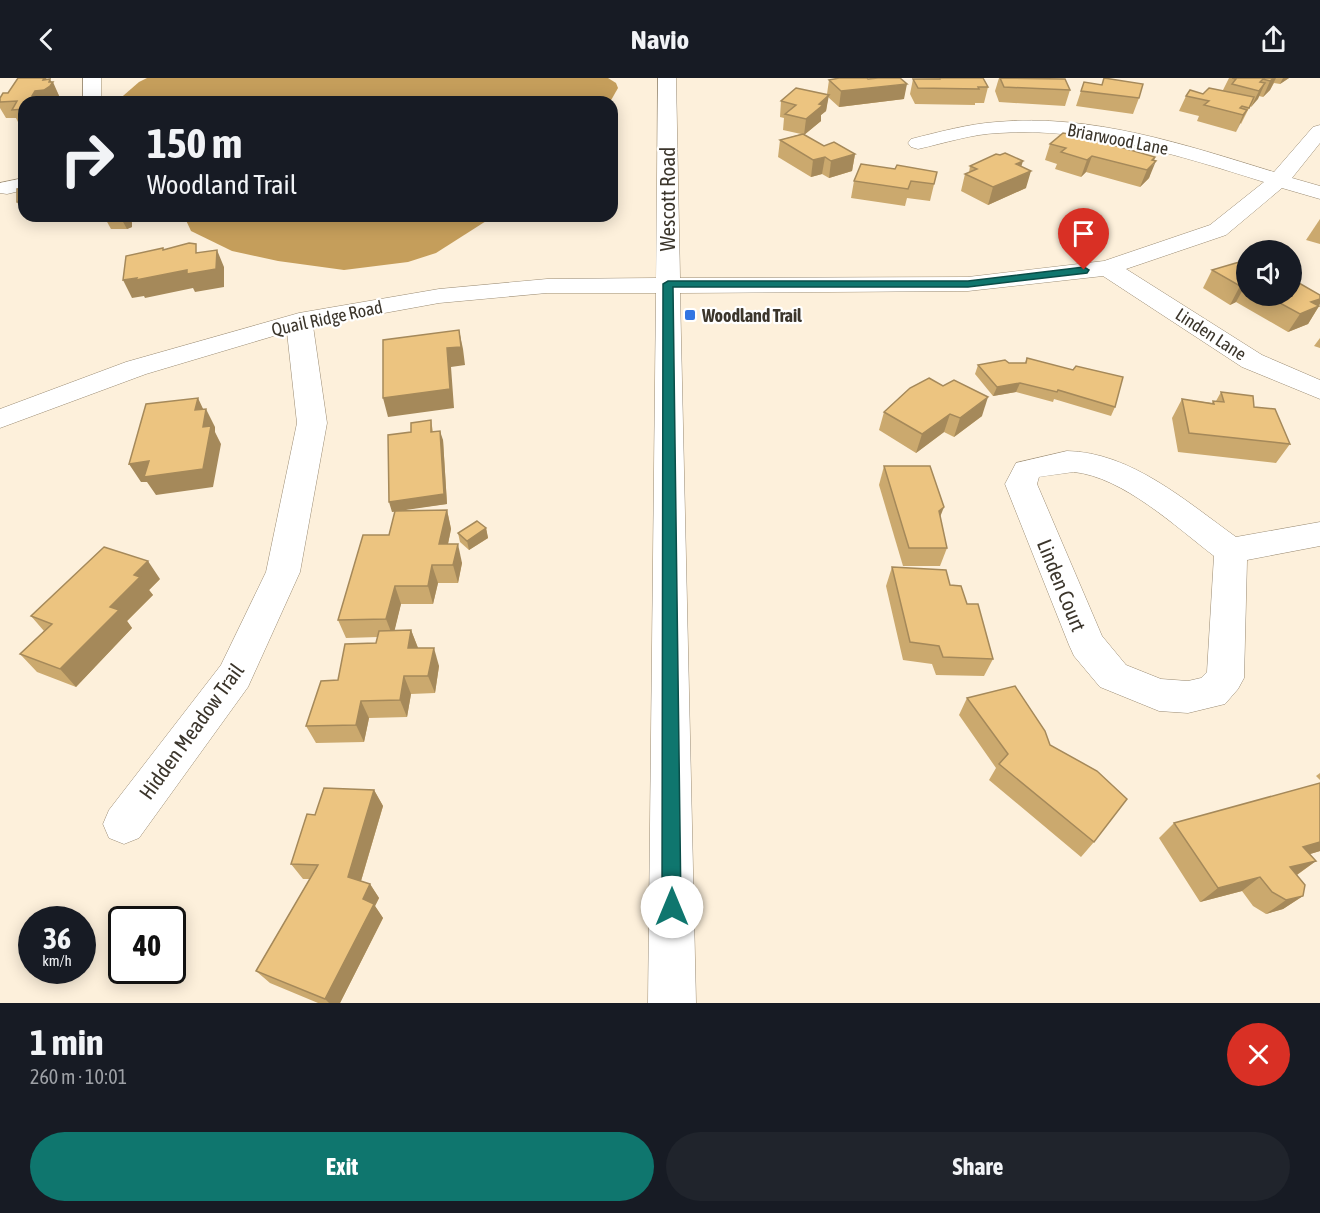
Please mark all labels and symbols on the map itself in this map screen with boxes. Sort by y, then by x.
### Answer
street label: Briarwood Lane [1066,119,1170,159]
street label: Wescott Road [655,147,679,251]
pin [1058,208,1109,270]
street label: Quail Ridge Road [270,296,384,340]
street label: Linden Lane [1172,303,1250,365]
place label: Woodland Trail [701,305,802,326]
marker: Woodland Trail [683,308,697,322]
street label: Linden Court [1033,535,1091,635]
street label: Hidden Meadow Trail [134,658,249,804]
position arrow [640,875,704,939]
speed limit sign: 40 [108,906,186,984]

